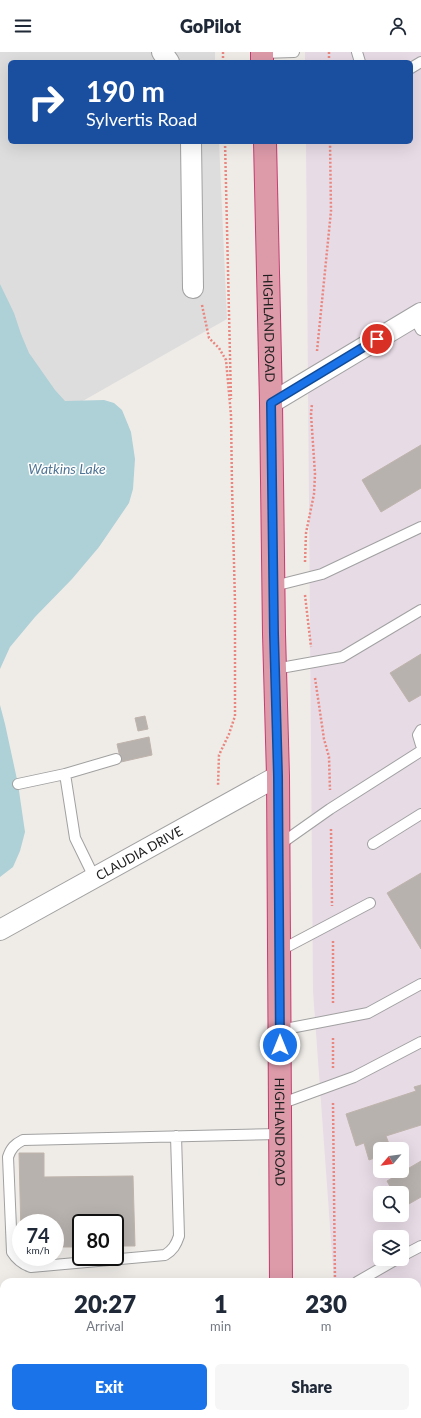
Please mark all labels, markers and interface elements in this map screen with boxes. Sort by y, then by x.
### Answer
icon: menu [12,15,34,37]
text: GoPilot [180,15,241,37]
icon: person [387,15,409,37]
text: 190 m [86,74,165,108]
icon: right [20,76,72,128]
text: Sylvertis Road [86,108,197,130]
street label: HIGHLAND ROAD [260,273,279,383]
pin [360,322,394,356]
icon: arrive [366,328,388,350]
water label: Watkins Lake [28,460,106,477]
street label: CLAUDIA DRIVE [93,823,185,883]
position arrow [259,1024,301,1066]
street label: HIGHLAND ROAD [272,1077,288,1186]
north arrow [373,1142,409,1178]
map controls [373,1142,409,1266]
button: search [373,1186,409,1222]
speed limit sign: 80 [72,1214,124,1266]
text: 74 [26,1223,50,1247]
button: layers [373,1230,409,1266]
text: km/h [26,1244,50,1256]
text: 20:27 [74,1289,136,1318]
text: 1 [214,1289,228,1318]
text: 230 [305,1289,347,1318]
text: Arrival [86,1318,124,1334]
text: min [210,1318,231,1334]
text: m [321,1318,331,1334]
button: Exit [12,1364,207,1410]
button: Share [215,1364,409,1410]

